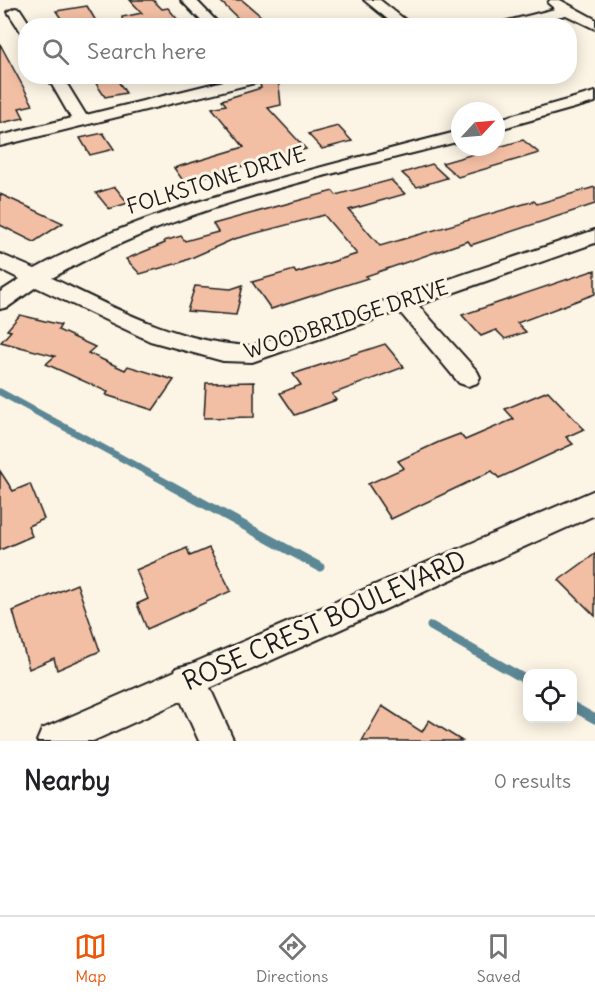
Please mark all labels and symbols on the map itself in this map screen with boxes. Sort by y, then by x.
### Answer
north arrow [451,102,505,156]
street label: FOLKSTONE DRIVE [123,140,309,220]
street label: WOODBRIDGE DRIVE [241,273,451,365]
street label: ROSE CREST BOULEVARD [177,542,471,698]

